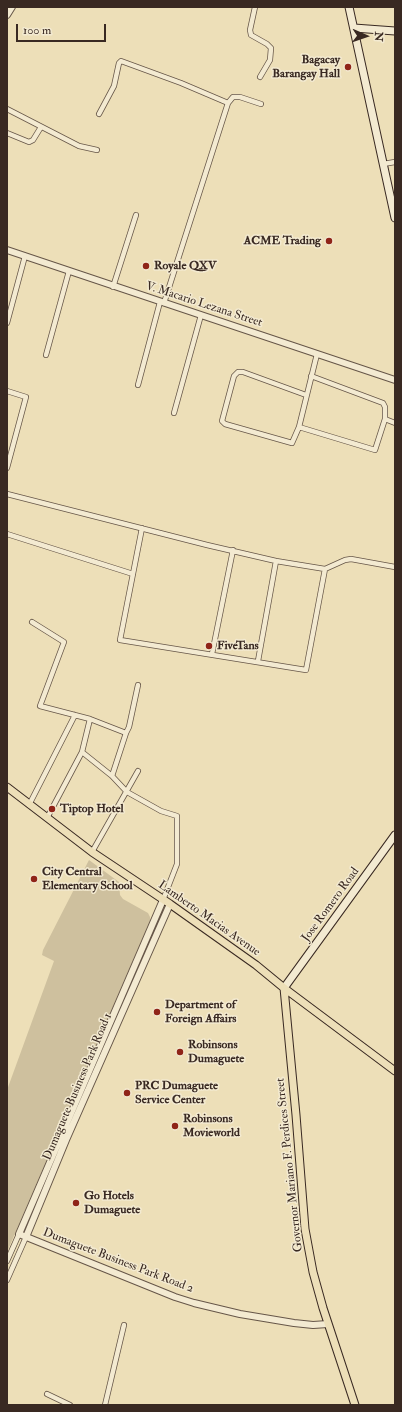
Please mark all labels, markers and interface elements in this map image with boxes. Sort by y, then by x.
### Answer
scale bar [18,16,108,42]
north arrow [346,16,386,56]
text: 100 m [23,23,51,38]
text: N [372,31,385,42]
place label: Bagacay Barangay Hall [272,53,340,81]
marker: Bagacay Barangay Hall [343,62,353,72]
place label: ACME Trading [244,234,321,248]
marker: ACME Trading [324,236,334,246]
place label: Royale QXV [154,259,216,273]
marker: Royale QXV [141,261,151,271]
street label: V. Macario Lezana Street [144,279,264,331]
place label: FiveTans [217,639,259,653]
marker: FiveTans [204,641,214,651]
place label: Tiptop Hotel [60,802,124,816]
marker: Tiptop Hotel [47,804,57,814]
place label: City Central Elementary School [42,865,133,893]
street label: Jose Romero Road [299,865,363,945]
marker: City Central Elementary School [29,874,39,884]
street label: Lamberto Macias Avenue [155,878,263,960]
place label: Department of Foreign Affairs [165,998,236,1026]
marker: Department of Foreign Affairs [152,1007,162,1017]
street label: Dumaguete Business Park Road 1 [40,1011,116,1163]
place label: Robinsons Dumaguete [188,1038,244,1066]
marker: Robinsons Dumaguete [175,1047,185,1057]
street label: Governor Mariano F. Perdices Street [274,1077,306,1253]
place label: PRC Dumaguete Service Center [135,1079,218,1107]
marker: PRC Dumaguete Service Center [122,1088,132,1098]
place label: Robinsons Movieworld [183,1112,240,1140]
marker: Robinsons Movieworld [170,1121,180,1131]
place label: Go Hotels Dumaguete [84,1189,140,1217]
marker: Go Hotels Dumaguete [71,1198,81,1208]
street label: Dumaguete Business Park Road 2 [41,1226,195,1296]

